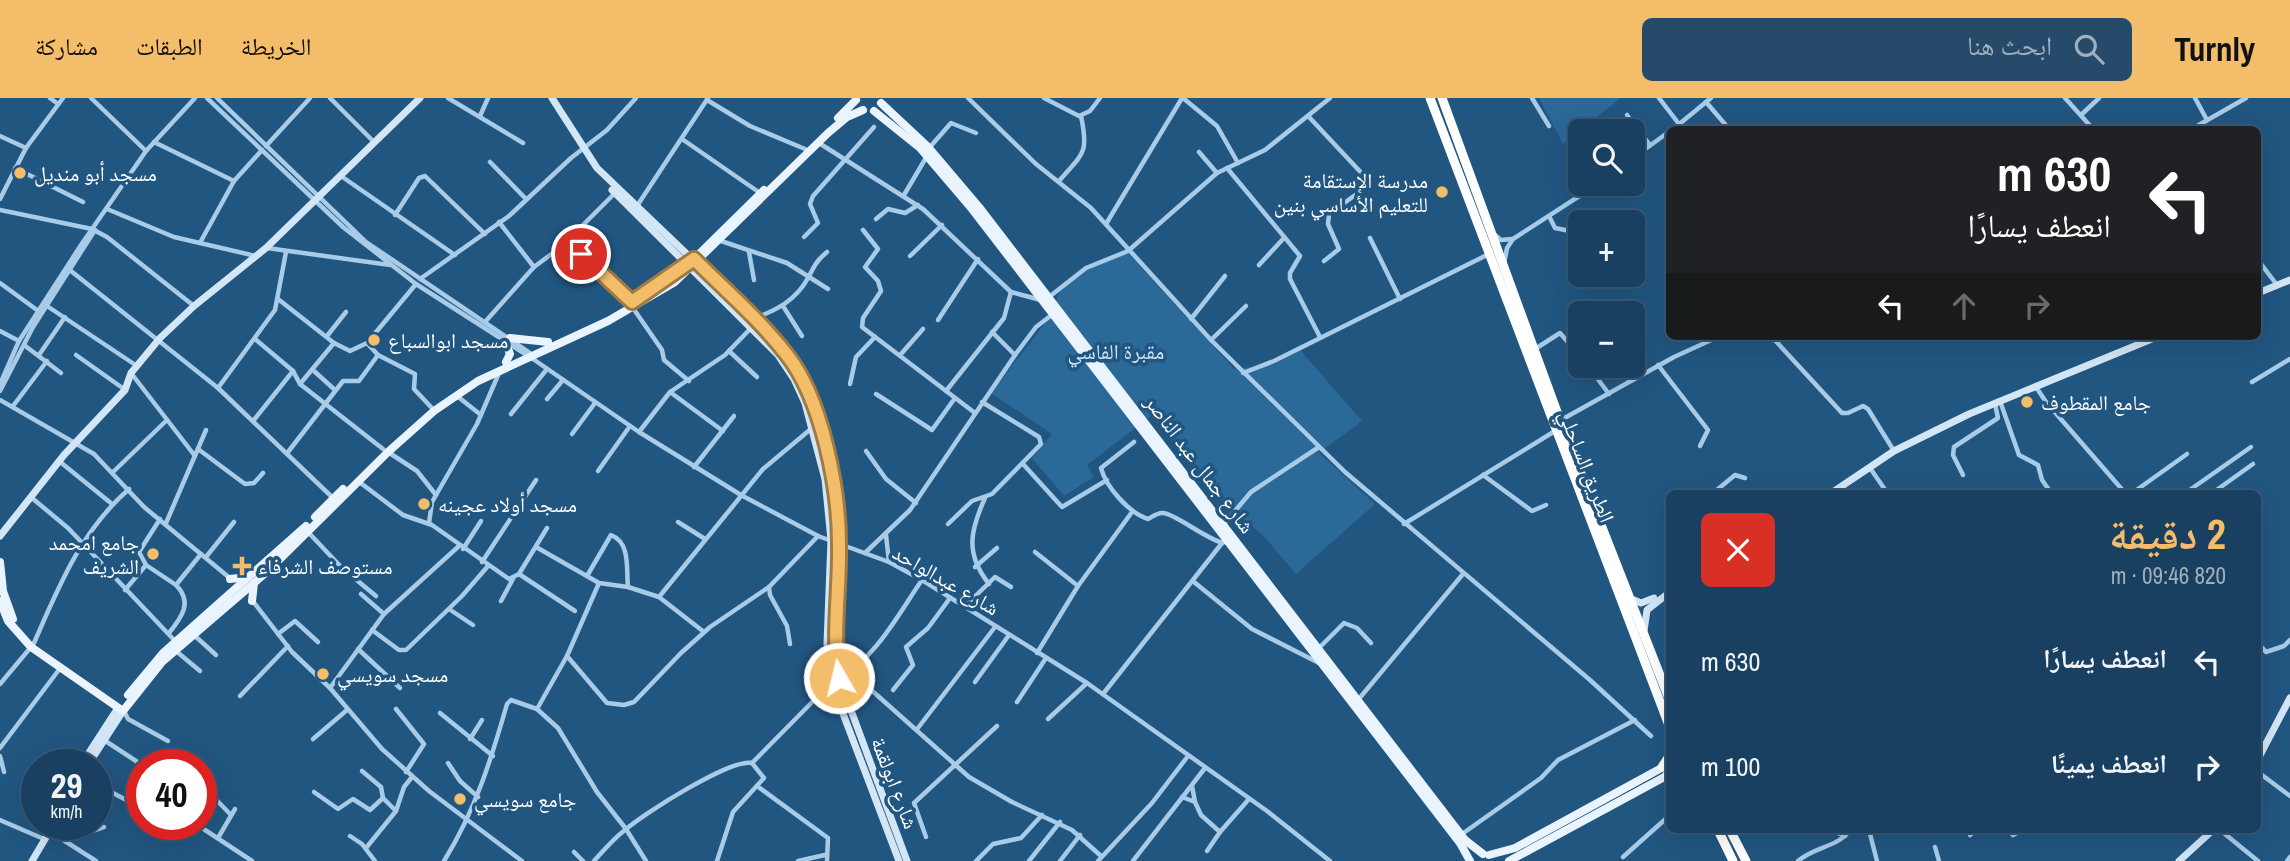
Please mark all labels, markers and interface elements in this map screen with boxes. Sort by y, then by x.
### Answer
search box [1642,18,2132,81]
text: Turnly [2174,27,2255,71]
text: ابحث هنا [1967,28,2052,63]
text: مشاركة [35,30,98,62]
text: الطبقات [136,30,203,62]
text: الخريطة [241,30,311,62]
icon: search [2070,30,2108,68]
map controls [1568,119,1645,378]
button: search [1568,119,1645,196]
text: 630 m [1997,140,2111,206]
icon: left [2135,154,2226,245]
place label: مسجد أبو منديل [34,159,157,188]
marker: مسجد أبو منديل [12,165,28,181]
place label: مدرسة اﻹستقامة للتعليم اﻷساسي بنين [1274,166,1428,221]
marker: مدرسة اﻹستقامة للتعليم اﻷساسي بنين [1434,184,1450,200]
text: انعطف يسارًا [1968,204,2111,247]
button: + [1568,210,1645,287]
pin [551,224,611,284]
icon: arrive [562,235,600,273]
icon: left [1872,287,1910,325]
icon: ahead [1945,287,1983,325]
icon: right [2018,287,2056,325]
button: − [1568,301,1645,378]
place label: مسجد ابوالسباع [388,326,508,355]
marker: مسجد ابوالسباع [366,332,382,348]
park label: مقبرة الفاسي [1068,337,1164,368]
street label: شارع جمال عبد الناصر [1138,388,1262,539]
place label: جامع المقطوف [2041,388,2151,417]
marker: جامع المقطوف [2019,394,2035,410]
street label: الطريق الساحلي [1550,406,1622,527]
place label: مسجد أولاد عجينه [438,490,577,519]
marker: مسجد أولاد عجينه [416,496,432,512]
text: 2 دقيقة [2109,506,2226,562]
button: close [1701,513,1775,587]
place label: جامع امحمد الشريف [49,528,139,581]
street label: شارع عبدالواحد [887,538,1005,622]
marker: جامع امحمد الشريف [145,546,161,562]
place label: مستوصف الشرفاء [258,552,393,581]
marker: مستوصف الشرفاء [232,556,252,576]
text: 820 m · 09:46 [2111,560,2226,591]
position arrow [802,641,876,715]
text: انعطف يسارًا [2043,641,2167,676]
icon: left [2188,643,2226,681]
text: 630 m [1701,644,1760,679]
place label: مسجد سويسي [337,660,448,691]
marker: مسجد سويسي [315,666,331,682]
street label: شارع ابولقمة [864,733,926,833]
text: انعطف يمينًا [2051,746,2167,781]
icon: right [2188,748,2226,786]
speed limit sign: 40 [126,749,217,840]
text: 100 m [1701,749,1760,784]
text: 29 [51,762,82,809]
place label: جامع سويسي [474,785,576,816]
marker: جامع سويسي [452,791,468,807]
text: km/h [51,799,83,824]

